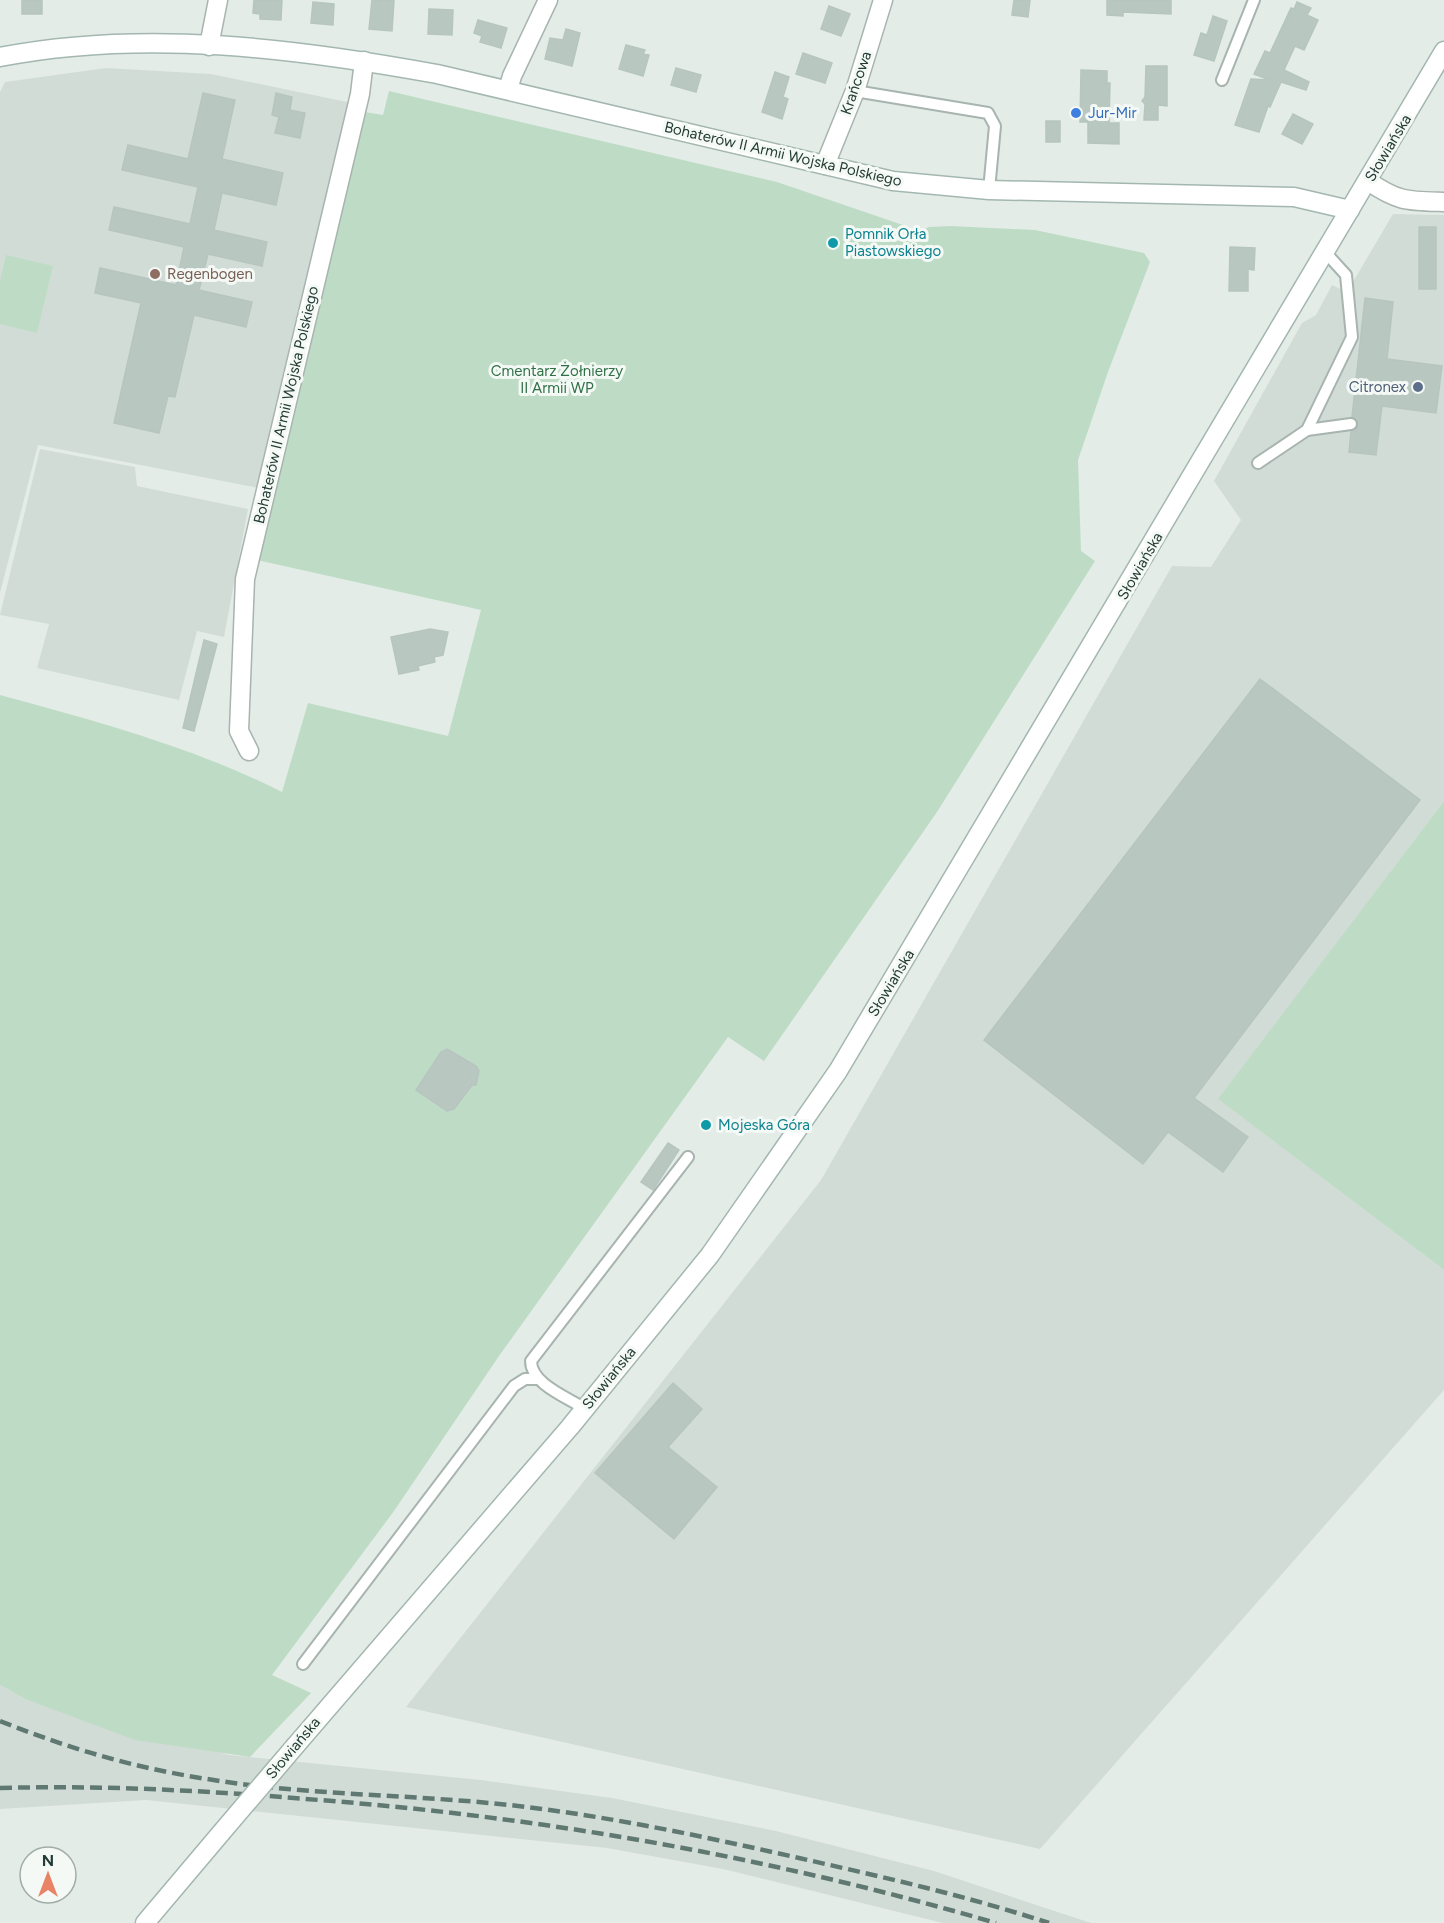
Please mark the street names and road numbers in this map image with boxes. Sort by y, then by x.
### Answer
street label: Krańcowa [837,49,875,117]
street label: Słowiańska [1361,111,1415,185]
street label: Bohaterów II Armii Wojska Polskiego [662,118,904,190]
street label: Bohaterów II Armii Wojska Polskiego [250,284,322,526]
street label: Słowiańska [1113,529,1167,603]
street label: Słowiańska [864,946,918,1020]
street label: Słowiańska [578,1343,640,1413]
street label: Słowiańska [262,1714,324,1782]

